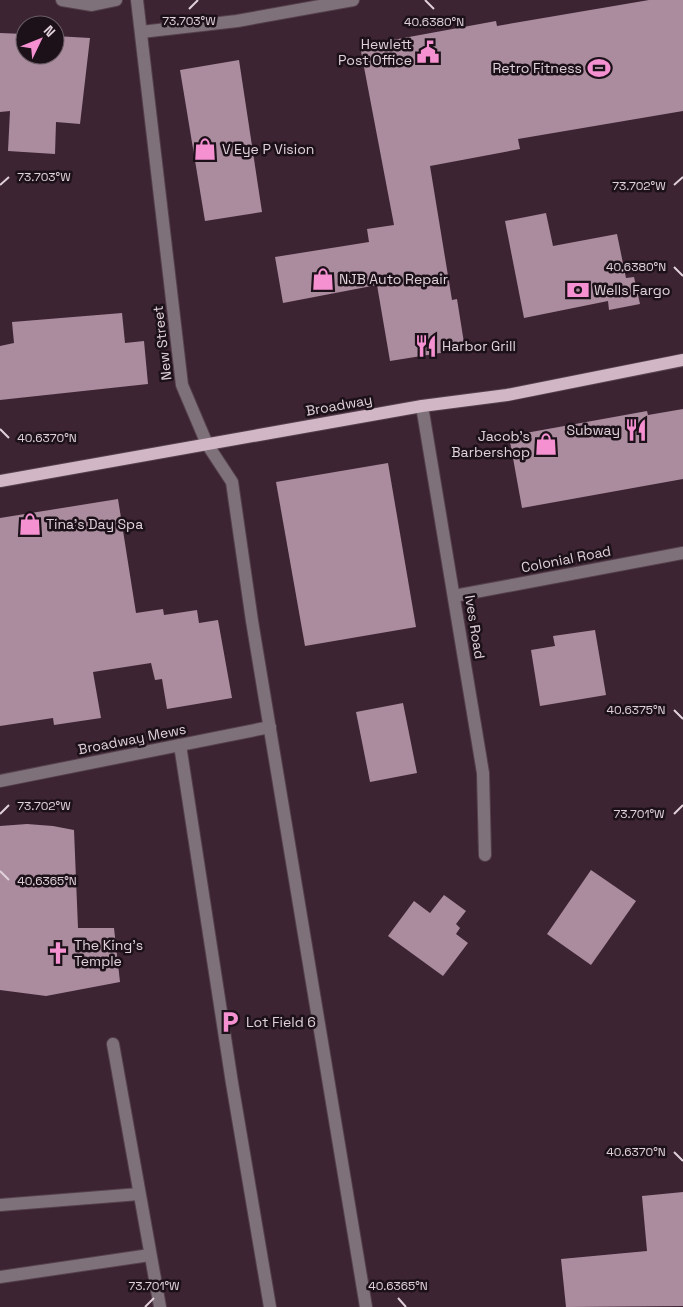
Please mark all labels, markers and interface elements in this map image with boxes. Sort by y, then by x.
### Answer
text: 73.703°W [162,13,216,29]
text: 40.6380°N [404,14,464,30]
north arrow [15,15,65,65]
text: N [40,22,59,41]
place label: Hewlett Post Office [338,35,412,69]
public building icon: Hewlett Post Office [415,39,441,65]
sports icon: Retro Fitness [586,55,612,81]
place label: Retro Fitness [492,59,582,77]
shop icon: V Eye P Vision [192,136,218,162]
place label: V Eye P Vision [222,140,314,158]
text: 73.703°W [17,169,71,185]
text: 73.702°W [612,178,666,194]
text: 40.6380°N [606,259,666,275]
shop icon: NJB Auto Repair [310,266,336,292]
place label: NJB Auto Repair [339,270,448,288]
bank icon: Wells Fargo [565,277,591,303]
place label: Wells Fargo [594,281,670,299]
street label: New Street [148,305,176,381]
restaurant icon: Harbor Grill [413,333,439,359]
place label: Harbor Grill [442,337,516,355]
street label: Broadway [304,390,374,420]
restaurant icon: Subway [623,417,649,443]
place label: Subway [566,421,620,439]
place label: Jacob’s Barbershop [451,427,530,461]
text: 40.6370°N [17,430,77,446]
shop icon: Jacob’s Barbershop [533,431,559,457]
shop icon: Tina’s Day Spa [17,511,43,537]
place label: Tina’s Day Spa [46,515,143,533]
street label: Colonial Road [520,541,612,577]
street label: Ives Road [461,594,489,660]
text: 40.6375°N [606,702,666,718]
street label: Broadway Mews [76,720,188,758]
text: 73.702°W [17,798,71,814]
text: 73.701°W [613,806,665,822]
text: 40.6365°N [17,873,77,889]
place label: The King's Temple [74,936,143,970]
church icon: The King's Temple [45,940,71,966]
parking icon: Lot Field 6 [217,1009,243,1035]
place label: Lot Field 6 [246,1013,316,1031]
text: 40.6370°N [606,1144,666,1160]
text: 73.701°W [128,1278,180,1294]
text: 40.6365°N [368,1278,428,1294]

